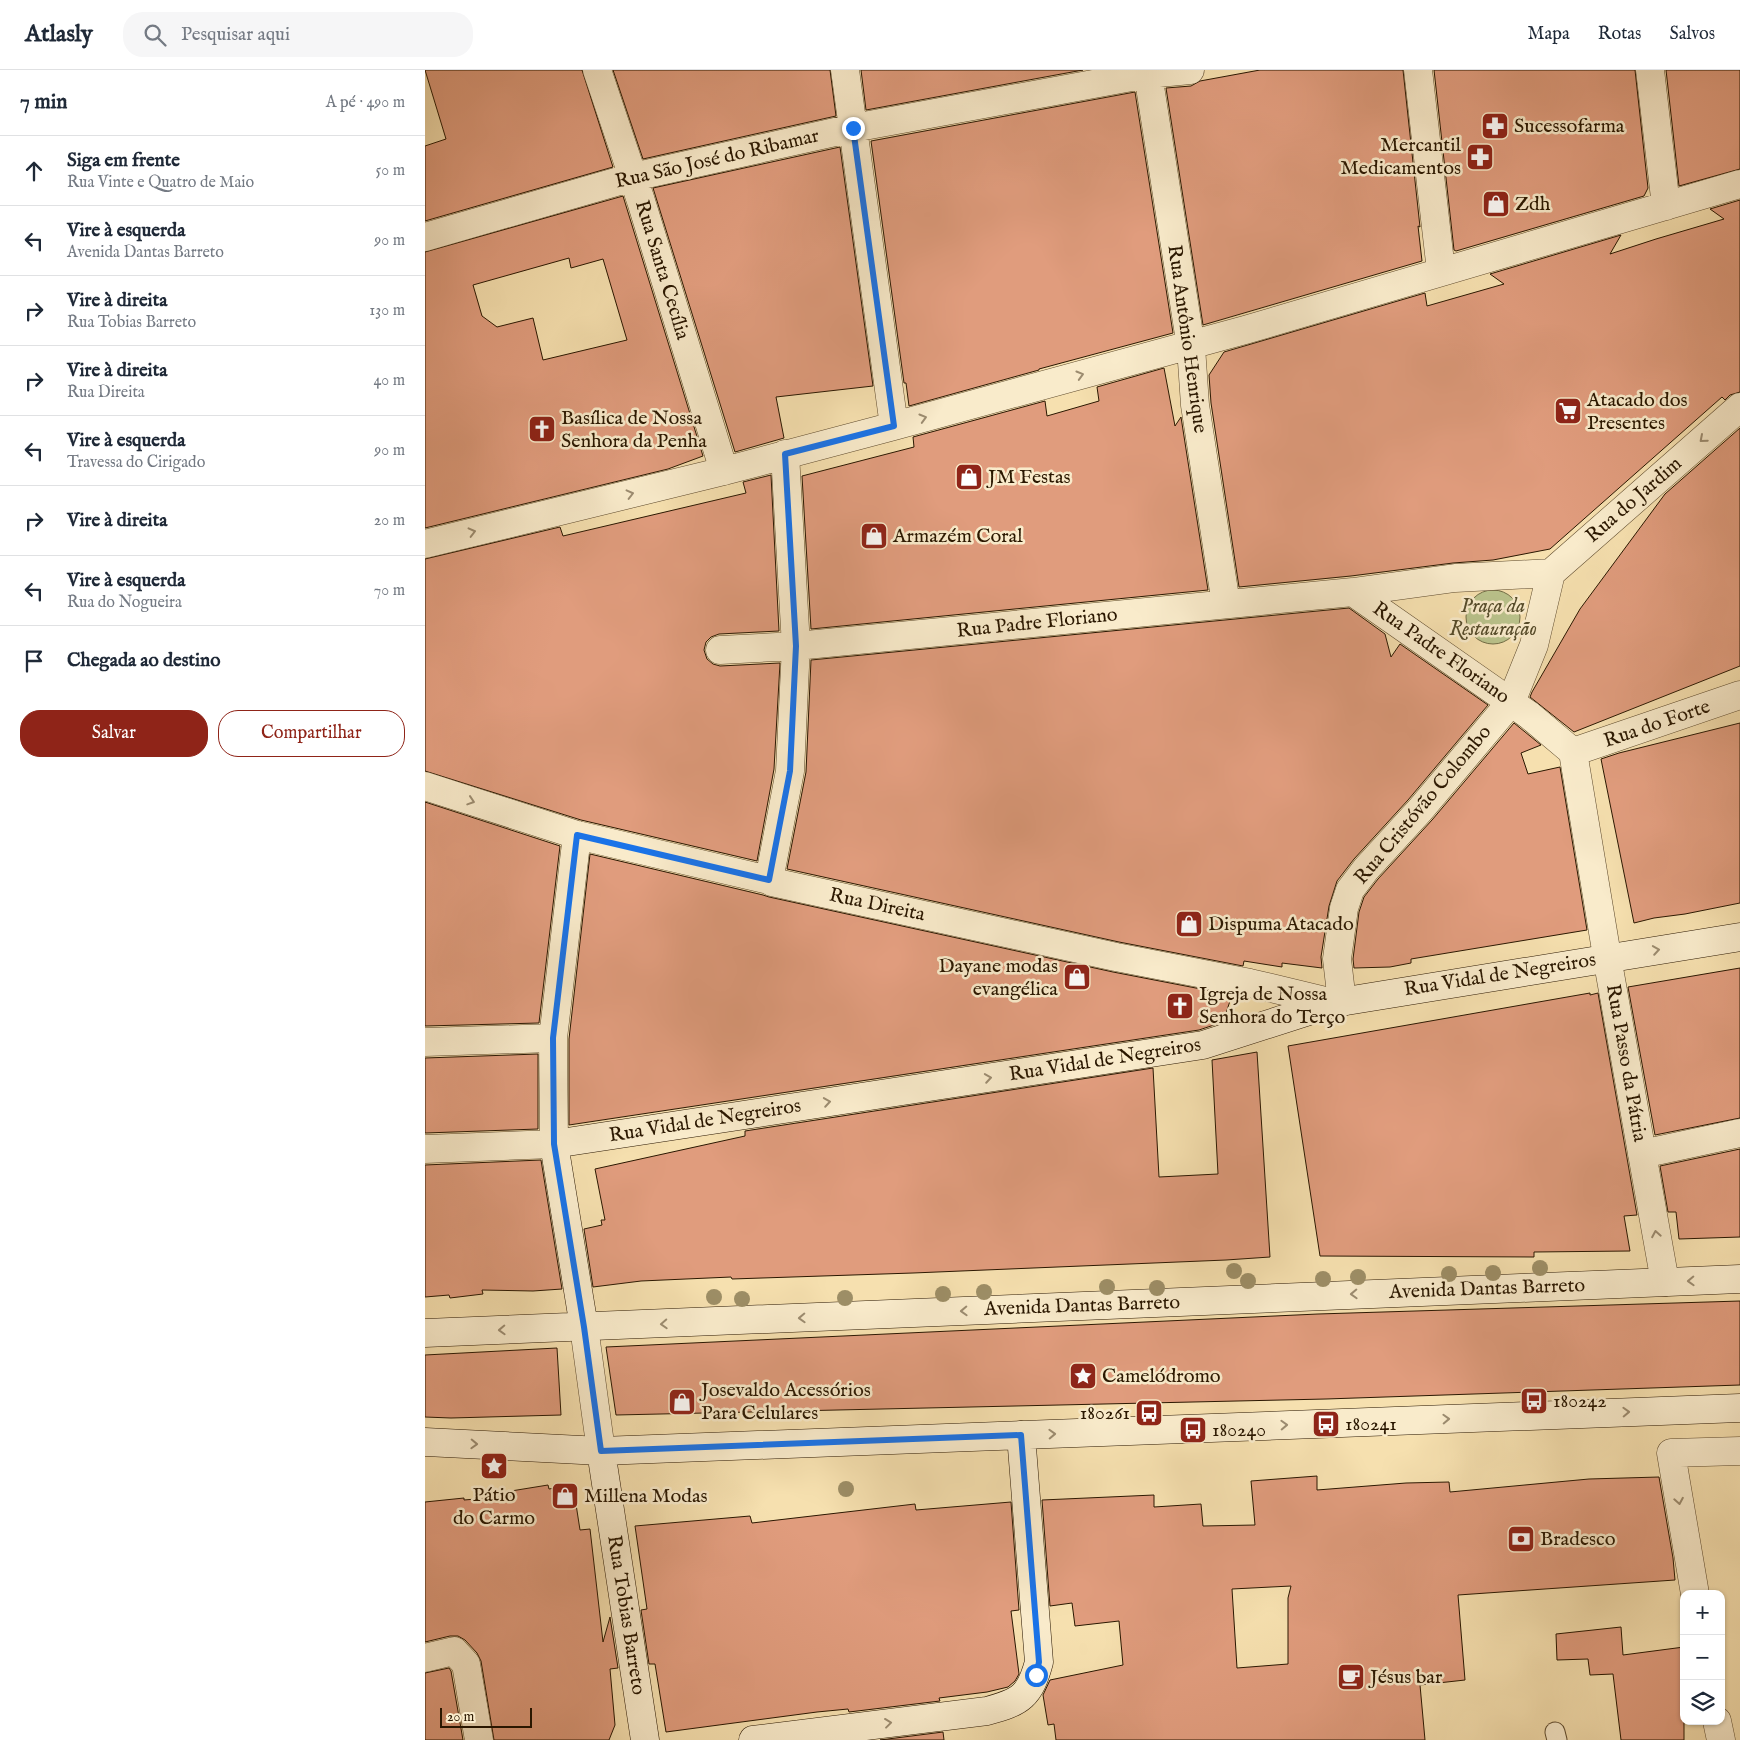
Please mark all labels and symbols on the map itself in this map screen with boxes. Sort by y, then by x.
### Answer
pharmacy icon: Sucessofarma [1480,111,1510,141]
place label: Sucessofarma [1514,114,1625,139]
route end [842,117,865,140]
street label: Rua São José do Ribamar [613,123,822,195]
place label: Mercantil Medicamentos [1340,133,1462,181]
pharmacy icon: Mercantil Medicamentos [1465,142,1495,172]
shop icon: Zdh [1481,189,1511,219]
place label: Zdh [1515,192,1551,217]
street label: Rua Santa Cecília [629,197,695,343]
street label: Rua Antônio Henrique [1161,243,1213,435]
one-way arrow [1075,370,1083,380]
place label: Atacado dos Presentes [1586,388,1688,436]
supermarket icon: Atacado dos Presentes [1553,396,1583,426]
place label: Basílica de Nossa Senhora da Penha [561,406,707,454]
church icon: Basílica de Nossa Senhora da Penha [527,414,557,444]
one-way arrow [919,414,927,424]
one-way arrow [1700,434,1709,443]
street label: Rua do Jardim [1581,451,1687,549]
shop icon: JM Festas [954,462,984,492]
place label: JM Festas [986,465,1071,490]
one-way arrow [626,489,635,500]
shop icon: Armazém Coral [859,521,889,551]
place label: Armazém Coral [892,524,1023,549]
one-way arrow [468,527,477,538]
park label: Praça da Restauração [1449,594,1537,642]
street label: Rua Padre Floriano [1368,596,1515,710]
street label: Rua Padre Floriano [955,602,1119,644]
street label: Rua do Forte [1600,694,1714,754]
street label: Rua Cristóvão Colombo [1349,720,1497,890]
one-way arrow [467,795,475,805]
street label: Rua Direita [827,883,927,927]
shop icon: Dispuma Atacado [1174,909,1204,939]
place label: Dispuma Atacado [1208,912,1354,937]
one-way arrow [1652,945,1660,956]
street label: Rua Vidal de Negreiros [1402,947,1598,1003]
place label: Dayane modas evangélica [938,954,1058,1002]
shop icon: Dayane modas evangélica [1062,962,1092,992]
place label: Igreja de Nossa Senhora do Terço [1199,982,1345,1030]
street label: Rua Passo da Pátria [1600,982,1652,1144]
church icon: Igreja de Nossa Senhora do Terço [1165,991,1195,1021]
street label: Rua Vidal de Negreiros [1007,1032,1203,1088]
one-way arrow [984,1073,992,1084]
street label: Rua Vidal de Negreiros [607,1093,803,1149]
one-way arrow [823,1098,831,1108]
one-way arrow [1652,1229,1662,1238]
street label: Avenida Dantas Barreto [1388,1273,1586,1305]
one-way arrow [1687,1276,1695,1286]
one-way arrow [1350,1289,1358,1300]
street label: Avenida Dantas Barreto [983,1290,1181,1322]
one-way arrow [960,1305,968,1316]
one-way arrow [798,1312,806,1323]
one-way arrow [660,1318,668,1329]
one-way arrow [497,1325,505,1336]
place icon: Camelódromo [1068,1361,1098,1391]
place label: Camelódromo [1102,1364,1221,1389]
place label: Josevaldo Acessórios Para Celulares [699,1378,871,1426]
bus stop icon: 180242 [1519,1386,1549,1416]
shop icon: Josevaldo Acessórios Para Celulares [667,1387,697,1417]
place label: 180242 [1553,1389,1607,1414]
bus stop icon: 180261 [1134,1398,1164,1428]
place label: 180261 [1080,1401,1130,1426]
one-way arrow [1623,1407,1631,1418]
bus stop icon: 180241 [1311,1409,1341,1439]
place label: 180241 [1345,1412,1397,1437]
one-way arrow [1443,1414,1451,1425]
bus stop icon: 180240 [1178,1415,1208,1445]
place label: 180240 [1212,1418,1266,1443]
one-way arrow [1280,1420,1288,1431]
one-way arrow [1048,1429,1056,1439]
one-way arrow [470,1439,478,1450]
place icon: Pátio do Carmo [479,1451,509,1481]
shop icon: Millena Modas [550,1481,580,1511]
place label: Pátio do Carmo [453,1483,535,1531]
place label: Millena Modas [584,1484,708,1509]
one-way arrow [1674,1496,1684,1505]
bank icon: Bradesco [1506,1524,1536,1554]
place label: Bradesco [1540,1527,1616,1552]
street label: Rua Tobias Barreto [601,1533,651,1697]
cafe icon: Jésus bar [1336,1662,1366,1692]
route start [1025,1664,1048,1687]
place label: Jésus bar [1368,1665,1443,1690]
scale bar [440,1705,533,1728]
one-way arrow [885,1718,893,1729]

